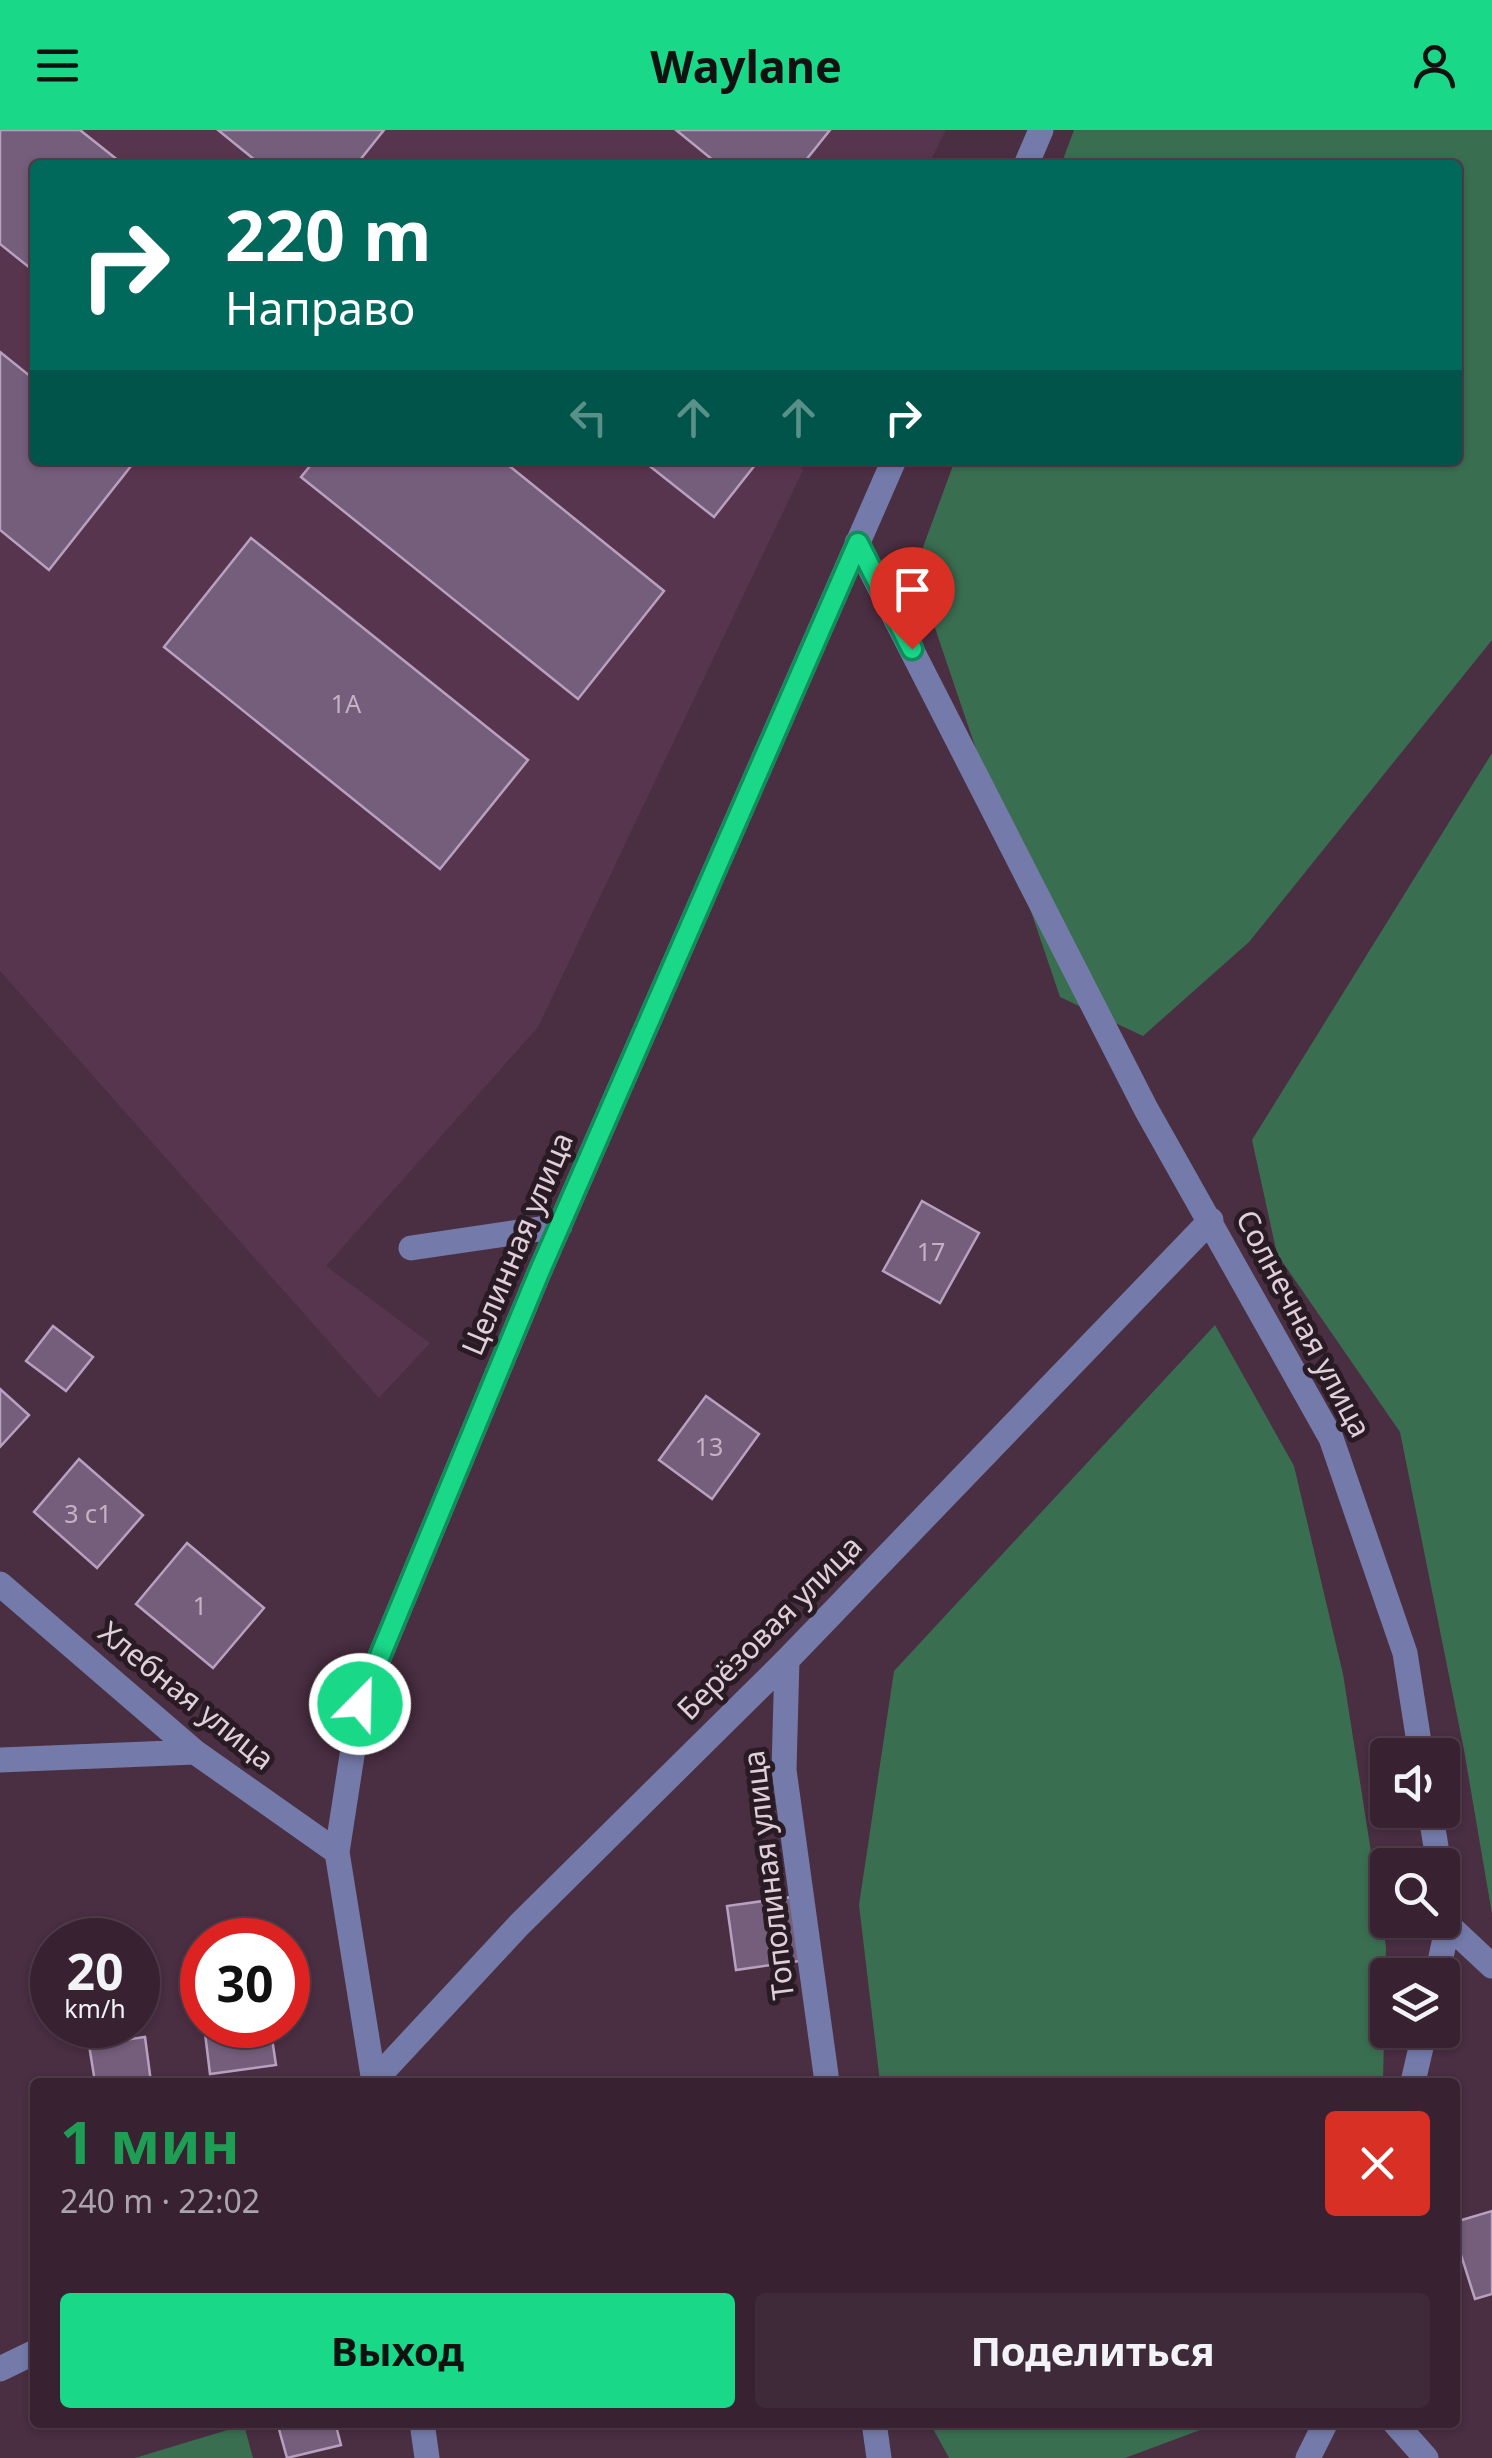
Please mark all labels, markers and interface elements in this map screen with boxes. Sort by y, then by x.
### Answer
text: Waylane [650,35,842,96]
icon: menu [30,38,85,93]
icon: person [1407,38,1462,93]
text: 220 m [225,186,432,282]
icon: right [60,200,190,330]
text: Направо [225,277,415,338]
icon: left [561,390,616,445]
icon: ahead [666,390,721,445]
icon: ahead [771,390,826,445]
icon: right [876,390,931,445]
pin [870,547,955,650]
icon: arrive [885,562,940,617]
house number: 1А [331,686,361,720]
street label: Целинная улица [451,1126,582,1361]
street label: Солнечная улица [1227,1202,1382,1444]
house number: 17 [917,1234,945,1268]
house number: 13 [695,1429,723,1463]
house number: 3 с1 [64,1496,112,1530]
street label: Берёзовая улица [667,1525,870,1728]
house number: 1 [193,1588,207,1622]
street label: Хлебная улица [91,1611,283,1778]
position arrow [308,1652,412,1756]
map controls [1370,1738,1460,2048]
button: sound [1370,1738,1460,1828]
street label: Тополиная улица [732,1748,803,2002]
button: search [1370,1848,1460,1938]
speed limit sign: 30 [180,1918,310,2048]
text: 20 [66,1937,124,2005]
button: layers [1370,1958,1460,2048]
text: km/h [64,1991,126,2025]
text: 1 мин [60,2100,240,2182]
button: close [1325,2111,1430,2216]
text: 240 m · 22:02 [60,2179,260,2222]
button: Выход [60,2293,735,2408]
button: Поделиться [755,2293,1430,2408]

